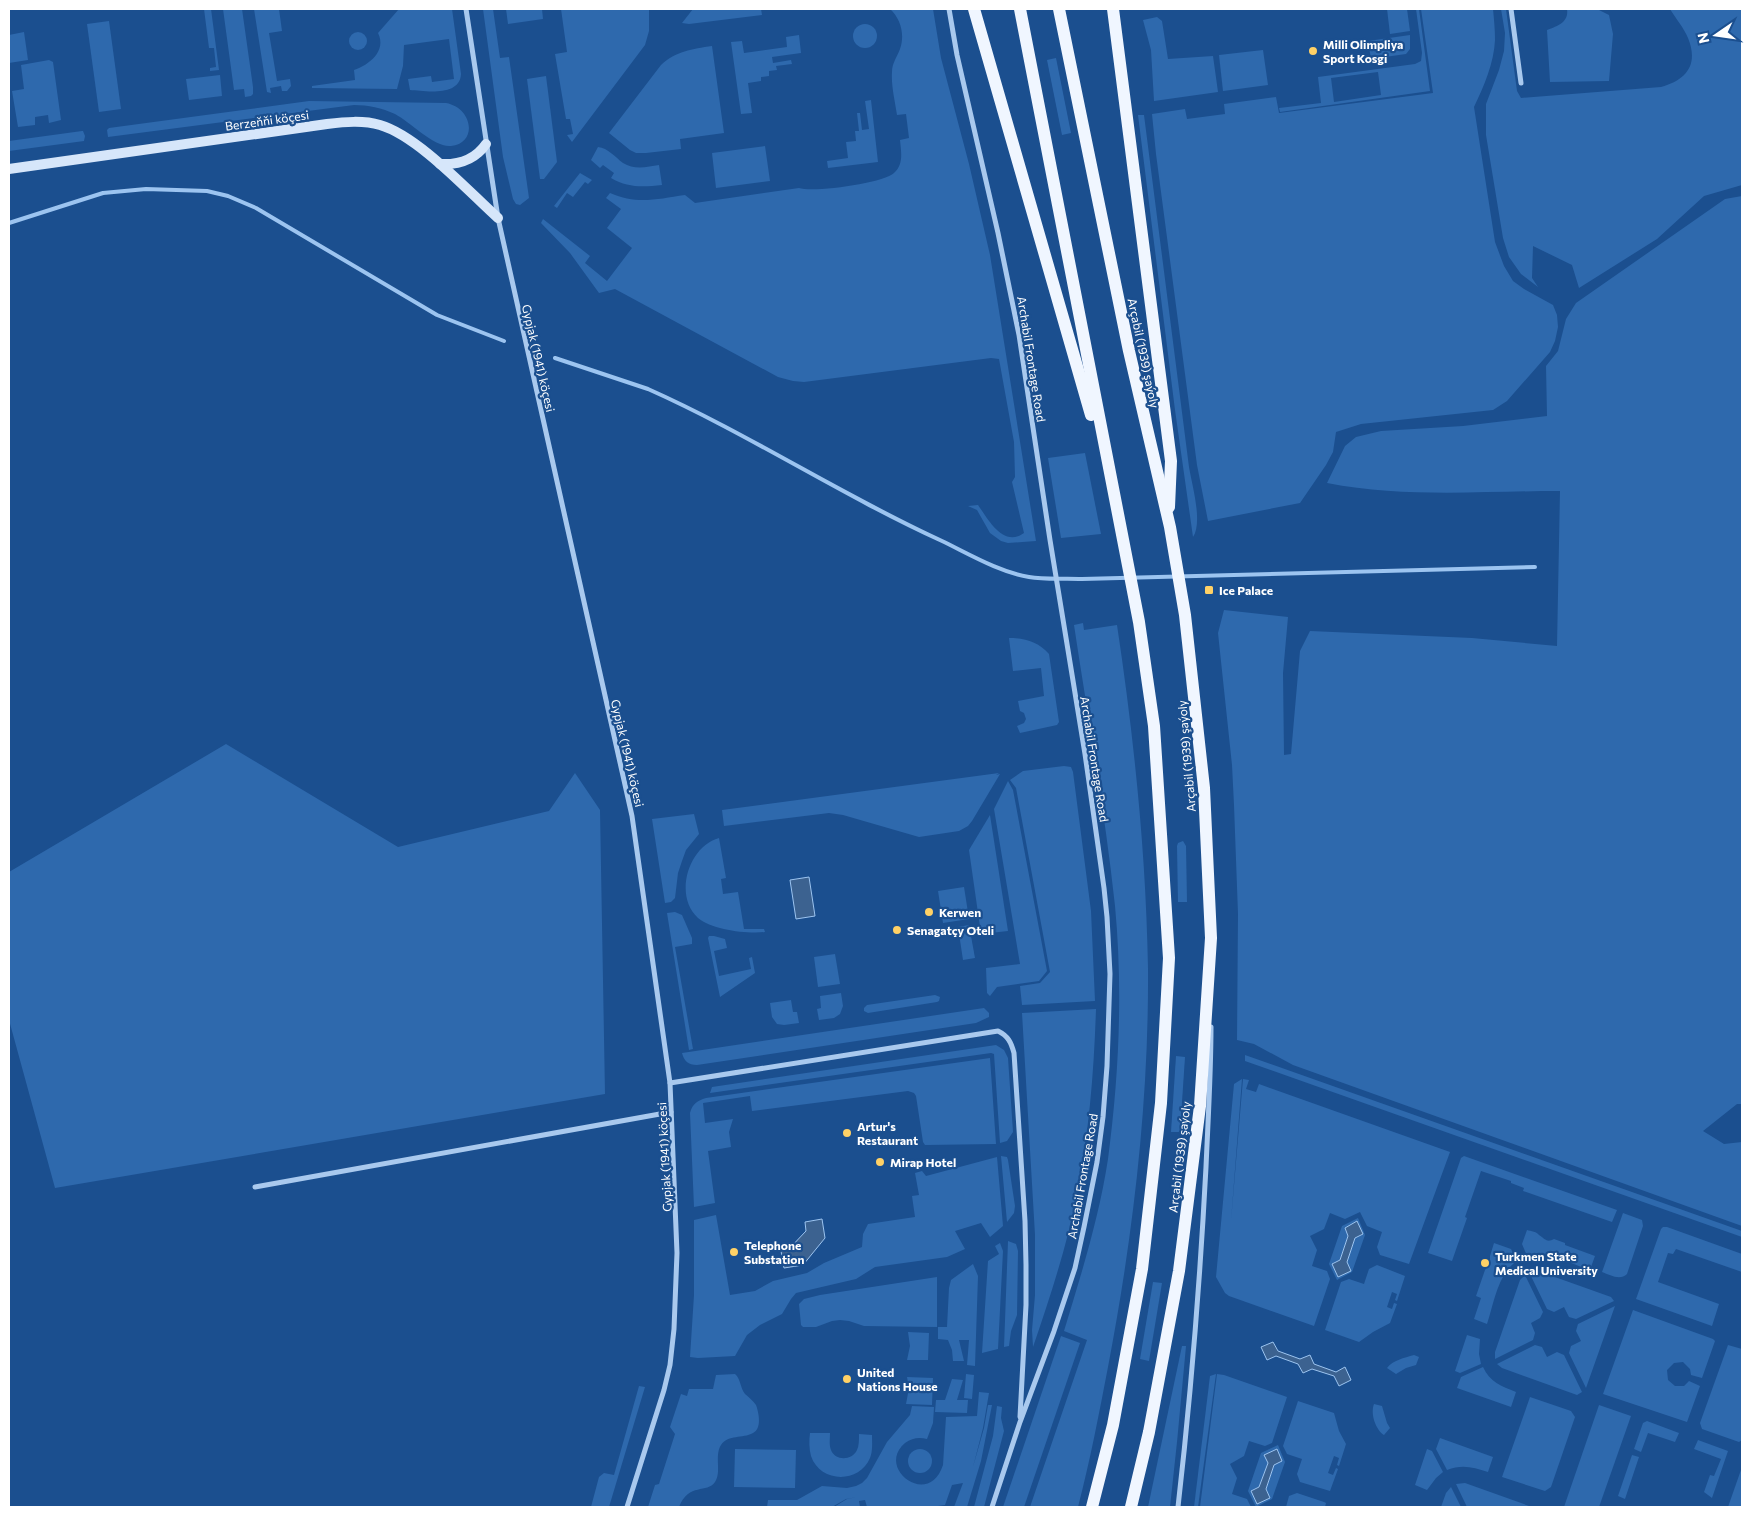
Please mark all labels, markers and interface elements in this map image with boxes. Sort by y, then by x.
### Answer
north arrow [1691,10,1741,60]
text: N [1693,31,1712,45]
place label: Milli Olimpliya Sport Kosgi [1323,37,1403,65]
marker: Milli Olimpliya Sport Kosgi [1307,45,1319,57]
street label: Berzeňňi köçesi [224,107,310,133]
street label: Archabil Frontage Road [1015,295,1049,423]
street label: Arçabil (1939) şaýoly [1125,297,1163,409]
street label: Gypjak (1941) köçesi [520,303,558,413]
place label: Ice Palace [1219,583,1273,597]
marker: Ice Palace [1203,584,1215,596]
street label: Archabil Frontage Road [1078,695,1112,823]
street label: Gypjak (1941) köçesi [609,698,647,808]
street label: Arçabil (1939) şaýoly [1174,700,1198,812]
place label: Kerwen [939,905,981,919]
marker: Kerwen [923,906,935,918]
place label: Senagatçy Oteli [907,923,994,937]
marker: Senagatçy Oteli [891,924,903,936]
street label: Arçabil (1939) şaýoly [1165,1100,1193,1214]
street label: Gypjak (1941) köçesi [654,1102,674,1212]
street label: Archabil Frontage Road [1064,1112,1100,1240]
place label: Artur's Restaurant [857,1119,918,1147]
marker: Artur's Restaurant [841,1127,853,1139]
place label: Mirap Hotel [890,1155,956,1169]
marker: Mirap Hotel [874,1156,886,1168]
place label: Telephone Substation [744,1238,805,1266]
marker: Telephone Substation [728,1246,740,1258]
place label: Turkmen State Medical University [1495,1249,1598,1277]
marker: Turkmen State Medical University [1479,1257,1491,1269]
place label: United Nations House [857,1365,938,1393]
marker: United Nations House [841,1373,853,1385]

